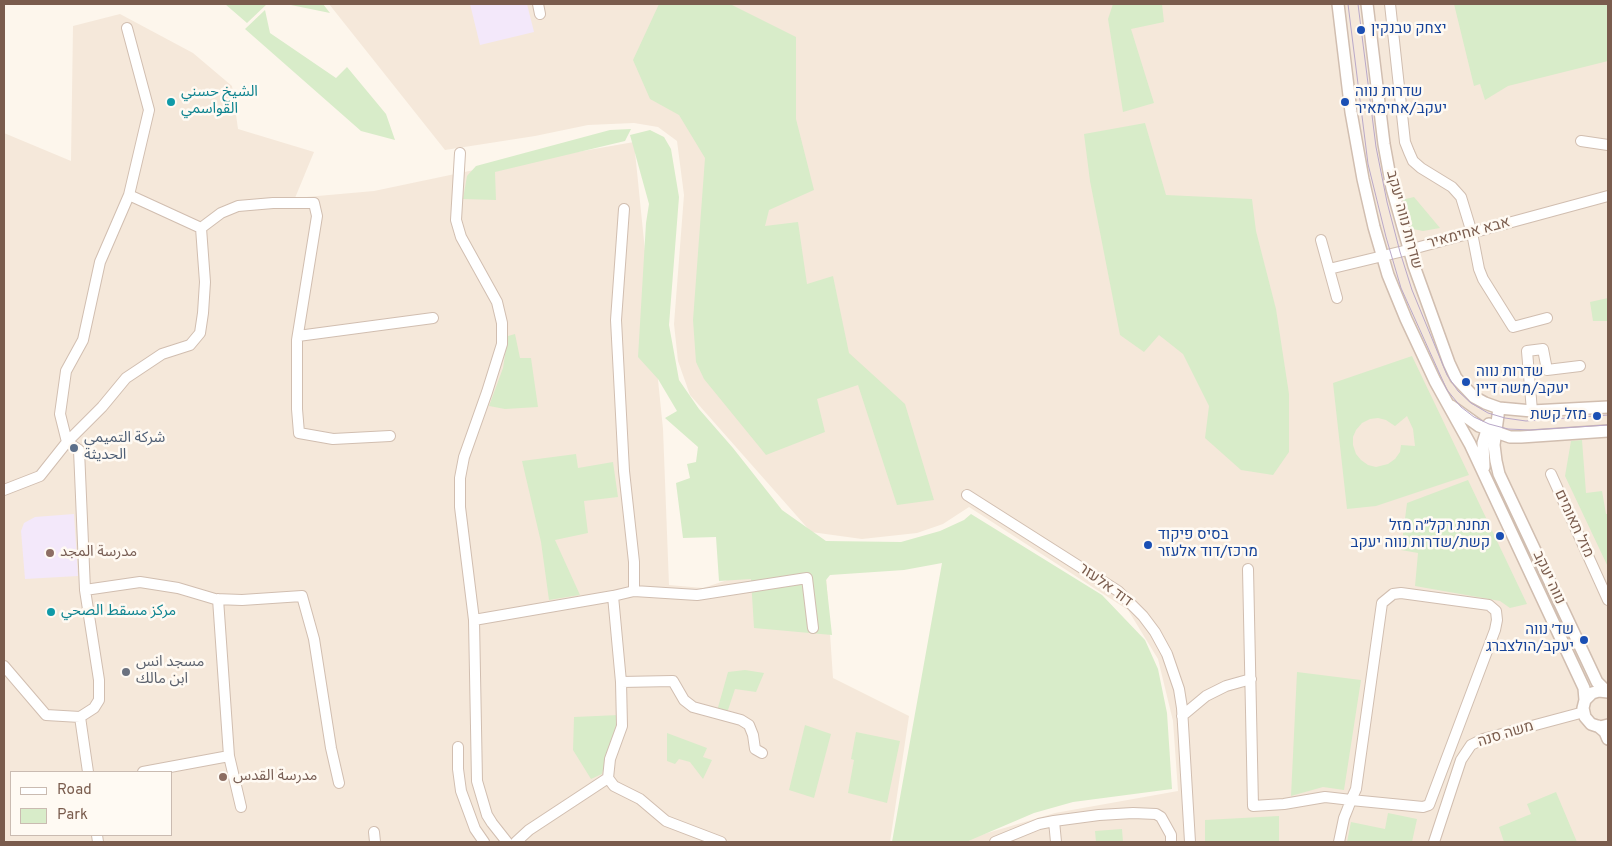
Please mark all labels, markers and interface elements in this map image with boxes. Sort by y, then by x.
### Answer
place label: יצחק טבנקין [1371,21,1446,39]
marker: יצחק טבנקין [1355,24,1367,36]
place label: الشيخ حسني القواسمي [181,84,258,119]
place label: שדרות נווה יעקב/אחימאיר [1355,84,1447,119]
marker: الشيخ حسني القواسمي [165,96,177,108]
marker: שדרות נווה יעקב/אחימאיר [1339,96,1351,108]
street label: שדרות נווה יעקב [1381,169,1425,271]
street label: אבא אחימאיר [1426,214,1512,254]
place label: שדרות נווה יעקב/משה דיין [1476,364,1569,399]
marker: שדרות נווה יעקב/משה דיין [1460,376,1472,388]
place label: מזל קשת [1530,407,1587,425]
marker: מזל קשת [1591,410,1603,422]
place label: شركة التميمي الحديثة [84,430,165,465]
marker: شركة التميمي الحديثة [68,442,80,454]
street label: מזל תאומים [1549,487,1597,561]
place label: תחנת רקל״ה מזל קשת/שדרות נווה יעקב [1351,518,1490,553]
place label: בסיס פיקוד מרכז/דוד אלעזר [1158,527,1258,562]
marker: תחנת רקל״ה מזל קשת/שדרות נווה יעקב [1494,530,1506,542]
marker: בסיס פיקוד מרכז/דוד אלעזר [1142,539,1154,551]
place label: مدرسة المجد [60,544,137,562]
marker: مدرسة المجد [44,547,56,559]
street label: נווה יעקב [1528,548,1568,608]
street label: דוד אלעזר [1075,560,1135,612]
place label: مركز مسقط الصحي [61,603,176,621]
marker: مركز مسقط الصحي [45,606,57,618]
place label: שד׳ נווה יעקב/הולצברג [1486,622,1574,657]
marker: שד׳ נווה יעקב/הולצברג [1578,634,1590,646]
place label: مسجد انس ابن مالك [136,654,204,689]
marker: مسجد انس ابن مالك [120,666,132,678]
street label: משה סנה [1476,718,1536,752]
place label: مدرسة القدس [233,768,317,786]
legend [10,771,172,836]
marker: مدرسة القدس [217,771,229,783]
text: Road [57,781,92,800]
text: Park [57,806,88,825]

